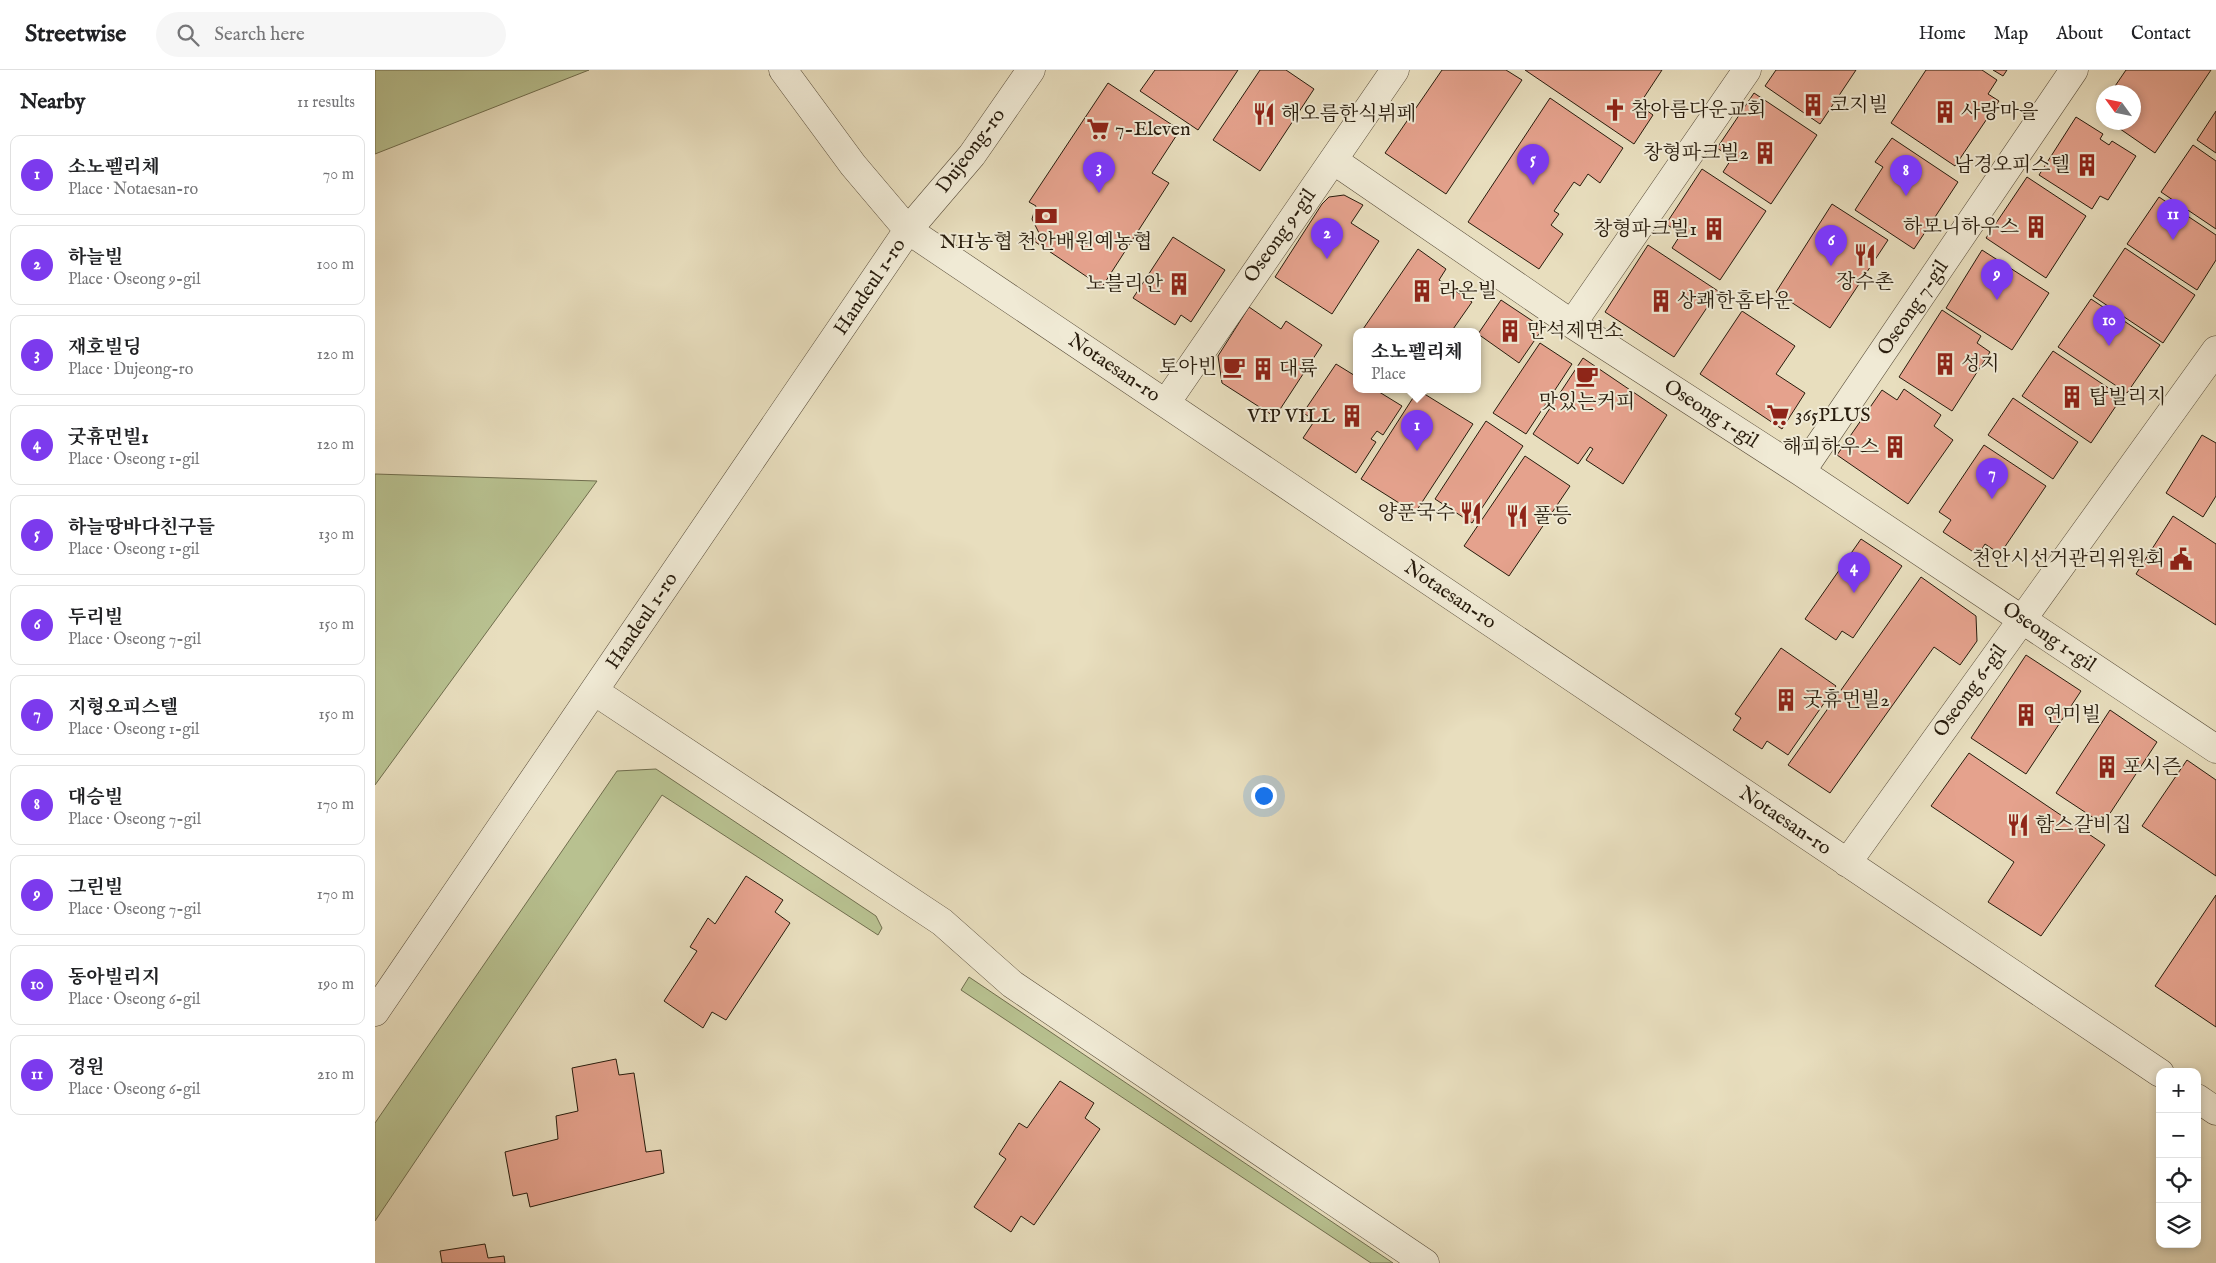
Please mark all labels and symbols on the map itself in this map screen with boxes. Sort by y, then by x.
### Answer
north arrow [2096,85,2141,130]
building icon: 코지빌 [1800,92,1826,118]
place label: 코지빌 [1830,93,1888,118]
church icon: 참아름다운교회 [1602,97,1628,123]
place label: 참아름다운교회 [1631,98,1766,123]
building icon: 사랑마을 [1932,99,1958,125]
place label: 사랑마을 [1961,100,2038,125]
restaurant icon: 해오름한식뷔페 [1251,101,1277,127]
place label: 해오름한식뷔페 [1281,102,1416,127]
street label: Dujeong-ro [931,103,1011,198]
supermarket icon: 7-Eleven [1085,116,1111,142]
place label: 7-Eleven [1115,117,1191,142]
building icon: 창형파크빌2 [1752,140,1778,166]
place label: 창형파크빌2 [1643,141,1749,166]
pin: 5 [1517,144,1549,185]
pin: 3 [1083,152,1115,193]
building icon: 남경오피스텔 [2074,152,2100,178]
place label: 남경오피스텔 [1954,153,2070,178]
pin: 8 [1890,155,1922,196]
street label: Oseong 9-gil [1238,184,1322,288]
pin: 11 [2157,199,2189,240]
bank icon: NH농협 천안배원예농협 [1033,203,1059,229]
building icon: 하모니하우스 [2023,214,2049,240]
place label: 하모니하우스 [1903,215,2019,240]
building icon: 창형파크빌1 [1701,216,1727,242]
place label: 창형파크빌1 [1593,217,1697,242]
pin: 2 [1311,218,1343,259]
pin: 6 [1815,225,1847,266]
place label: NH농협 천안배원예농협 [940,230,1152,255]
street label: Handeul 1-ro [828,234,912,340]
restaurant icon: 장수촌 [1852,242,1878,268]
street label: Oseong 7-gil [1872,255,1954,360]
pin: 9 [1981,259,2013,300]
place label: 장수촌 [1836,270,1894,295]
building icon: 노블리안 [1166,271,1192,297]
place label: 노블리안 [1086,272,1164,297]
building icon: 라온빌 [1409,278,1435,304]
place label: 라온빌 [1439,279,1497,304]
building icon: 상쾌한홈타운 [1648,288,1674,314]
place label: 상쾌한홈타운 [1677,289,1793,314]
pin: 10 [2093,305,2125,346]
building icon: 만석제면소 [1497,318,1523,344]
place label: 만석제면소 [1527,319,1624,344]
street label: Notaesan-ro [1063,328,1165,408]
building icon: 성지 [1932,351,1958,377]
place label: 성지 [1961,352,2000,377]
cafe icon: 토아빈 [1221,354,1247,380]
place label: 토아빈 [1159,355,1217,380]
building icon: 대륙 [1250,356,1276,382]
place label: 대륙 [1279,357,1318,382]
cafe icon: 맛있는커피 [1574,363,1600,389]
street label: Oseong 1-gil [1659,374,1763,454]
building icon: 탑빌리지 [2059,384,2085,410]
place label: 탑빌리지 [2089,385,2166,410]
place label: 맛있는커피 [1539,390,1635,415]
supermarket icon: 365PLUS [1765,402,1791,428]
building icon: VIP VILL [1339,403,1365,429]
place label: 365PLUS [1795,403,1870,428]
place label: VIP VILL [1246,404,1336,429]
pin: 1 [1401,410,1433,451]
building icon: 해피하우스 [1882,434,1908,460]
place label: 해피하우스 [1782,435,1879,460]
pin: 7 [1976,458,2008,499]
restaurant icon: 양푼국수 [1458,500,1484,526]
place label: 양푼국수 [1378,501,1455,526]
restaurant icon: 풀등 [1504,503,1530,529]
place label: 풀등 [1533,504,1572,529]
public building icon: 천안시선거관리위원회 [2168,546,2194,572]
place label: 천안시선거관리위원회 [1972,547,2165,572]
pin: 4 [1838,552,1870,593]
street label: Notaesan-ro [1399,555,1501,635]
street label: Handeul 1-ro [600,568,684,674]
street label: Oseong 1-gil [1997,596,2101,678]
street label: Oseong 6-gil [1928,639,2012,742]
building icon: 굿휴먼빌2 [1773,687,1799,713]
place label: 굿휴먼빌2 [1803,688,1890,713]
building icon: 연미빌 [2013,702,2039,728]
place label: 연미빌 [2043,703,2101,728]
building icon: 포시즌 [2094,754,2120,780]
place label: 포시즌 [2123,755,2181,780]
street label: Notaesan-ro [1734,781,1836,861]
your location [1251,783,1277,809]
restaurant icon: 함스갈비집 [2005,812,2031,838]
place label: 함스갈비집 [2035,813,2132,838]

